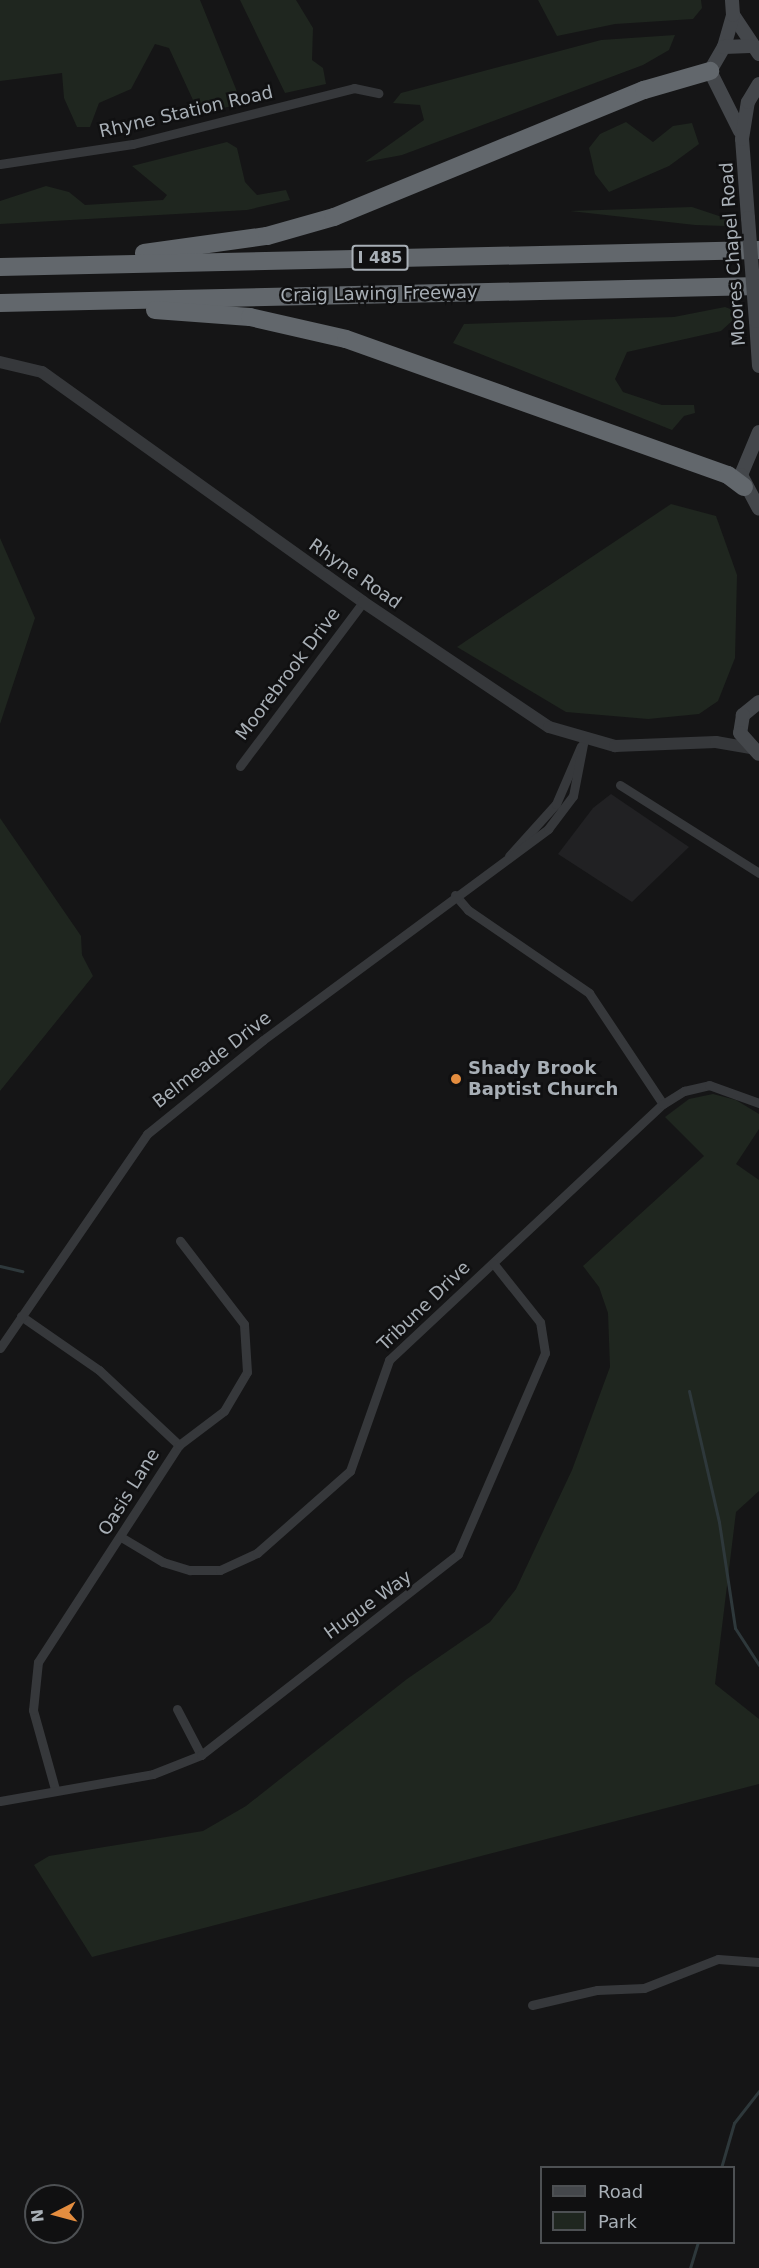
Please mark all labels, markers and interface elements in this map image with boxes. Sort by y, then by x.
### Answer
street label: Rhyne Station Road [97,81,275,143]
street label: Moores Chapel Road [716,161,750,347]
road number: I 485 [352,245,409,271]
street label: Craig Lawing Freeway [280,281,478,307]
street label: Rhyne Road [305,534,405,614]
street label: Moorebrook Drive [231,604,345,744]
street label: Belmeade Drive [149,1007,275,1113]
place label: Shady Brook Baptist Church [468,1058,618,1100]
marker: Shady Brook Baptist Church [449,1072,463,1086]
street label: Tribune Drive [373,1257,475,1355]
street label: Oasis Lane [94,1445,164,1539]
street label: Hugue Way [320,1566,416,1644]
legend [540,2166,735,2244]
text: Road [598,2181,643,2202]
north arrow [24,2184,84,2244]
text: N [27,2208,48,2223]
text: Park [598,2211,637,2232]

